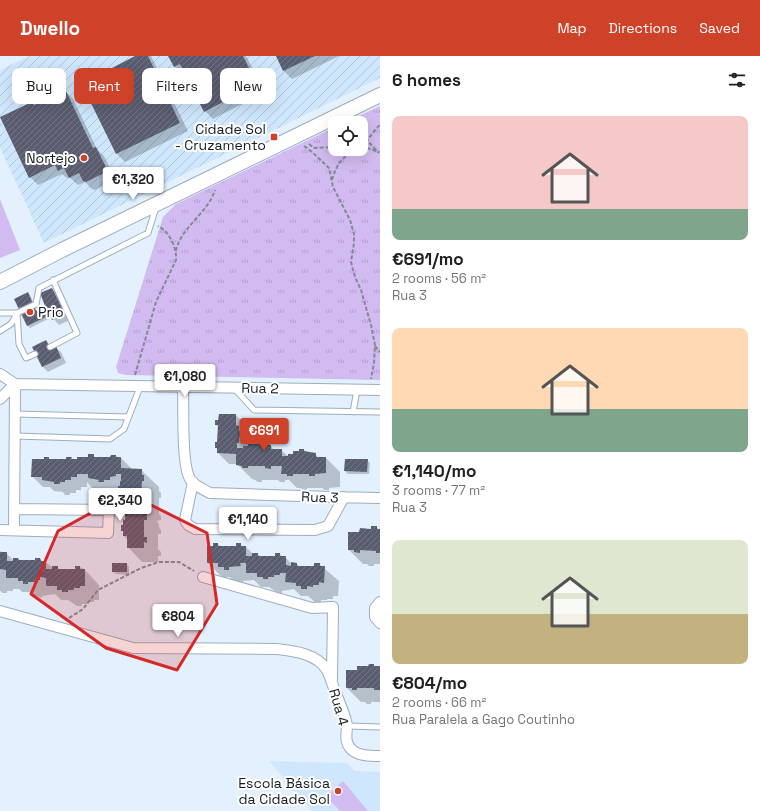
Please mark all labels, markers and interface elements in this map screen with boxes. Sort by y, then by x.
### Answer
text: Dwello [20,16,80,41]
text: Map [557,19,587,37]
text: Directions [609,19,677,37]
text: Saved [699,19,740,37]
chip: Buy [12,68,66,104]
chip: Rent [74,68,134,104]
chip: Filters [142,68,212,104]
chip: New [220,68,276,104]
text: 6 homes [392,69,461,91]
icon: filters [726,69,748,91]
map controls [328,116,368,156]
button: locate [328,116,368,156]
place label: Cidade Sol - Cruzamento [175,120,266,154]
marker: Cidade Sol - Cruzamento [269,132,279,142]
icon: home [534,142,606,214]
place label: Nortejo [26,149,76,167]
marker: Nortejo [79,153,89,163]
pin: €1,320 [100,167,166,201]
text: €1,320 [112,171,154,188]
text: €691/mo [392,248,464,270]
text: 2 rooms · 56 m² [392,270,486,287]
text: Rua 3 [392,287,427,304]
place label: Prio [38,303,64,321]
marker: Prio [25,307,35,317]
icon: home [534,354,606,426]
pin: €1,080 [152,364,218,398]
text: €1,080 [163,368,207,385]
street label: Rua 2 [241,379,279,397]
pin: €691 [240,418,288,452]
text: €691 [249,422,279,439]
text: €1,140/mo [392,460,476,482]
text: 3 rooms · 77 m² [392,482,485,499]
street label: Rua 3 [301,487,339,507]
pin: €2,340 [87,488,153,522]
text: €2,340 [98,492,142,509]
text: Rua 3 [392,499,427,516]
pin: €1,140 [215,507,281,541]
text: €1,140 [228,511,268,528]
icon: home [534,566,606,638]
pin: €804 [154,604,202,638]
text: €804 [161,608,195,625]
text: €804/mo [392,672,467,694]
street label: Rua 4 [325,686,353,728]
text: 2 rooms · 66 m² [392,694,486,711]
text: Rua Paralela a Gago Coutinho [392,711,575,728]
place label: Escola Básica da Cidade Sol [238,774,330,808]
marker: Escola Básica da Cidade Sol [333,786,343,796]

